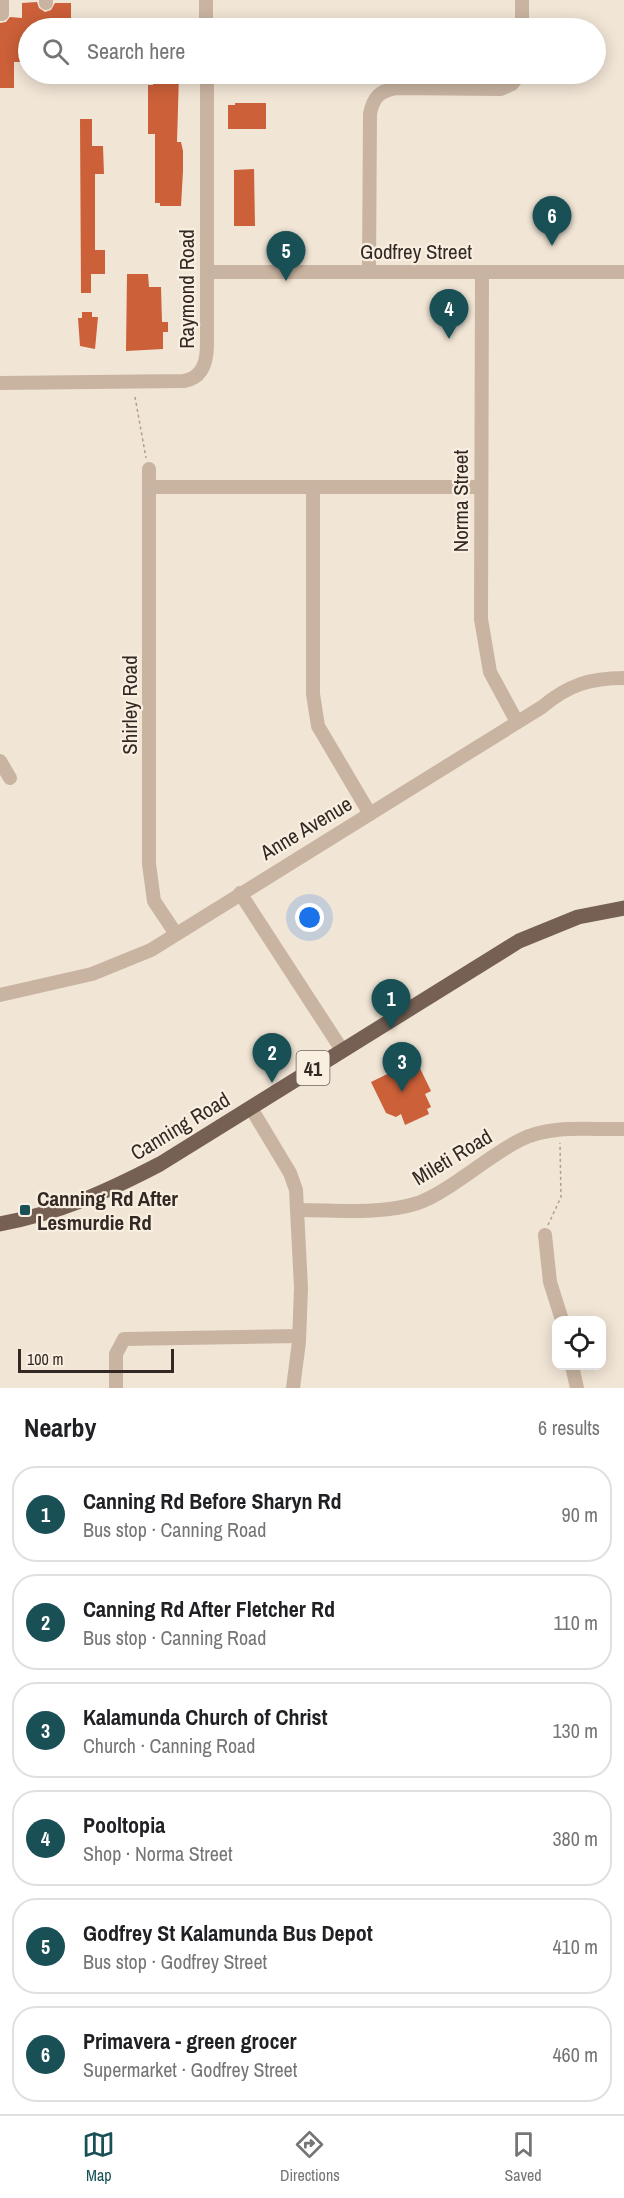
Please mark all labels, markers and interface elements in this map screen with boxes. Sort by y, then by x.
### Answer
search box [18,18,606,84]
icon: search [39,35,72,68]
text: Search here [87,36,185,66]
pin: 6 [532,196,572,246]
street label: Raymond Road [172,229,201,349]
pin: 5 [266,232,306,281]
street label: Godfrey Street [360,237,472,266]
pin: 4 [430,290,468,339]
street label: Norma Street [446,450,475,552]
street label: Shirley Road [115,655,144,755]
street label: Anne Avenue [254,789,357,867]
your location [295,903,324,932]
pin: 1 [372,980,410,1029]
pin: 2 [252,1034,292,1083]
pin: 3 [382,1042,422,1092]
road number: 41 [296,1051,330,1085]
street label: Canning Road [125,1085,235,1167]
street label: Mileti Road [407,1122,497,1192]
place label: Canning Rd After Lesmurdie Rd [37,1184,178,1237]
marker: Canning Rd After Lesmurdie Rd [18,1203,32,1217]
map controls [552,1316,606,1370]
button: locate [552,1316,606,1370]
scale bar [18,1346,174,1374]
text: 100 m [27,1348,63,1370]
text: Nearby [24,1410,96,1445]
text: 6 results [538,1414,600,1441]
text: Canning Rd Before Sharyn Rd [83,1486,342,1516]
text: 1 [41,1501,50,1528]
text: 90 m [562,1501,598,1528]
text: Bus stop · Canning Road [83,1516,266,1543]
text: Canning Rd After Fletcher Rd [83,1594,335,1624]
text: 2 [41,1609,50,1636]
text: 110 m [554,1609,598,1636]
text: Bus stop · Canning Road [83,1624,266,1651]
text: Kalamunda Church of Christ [83,1702,328,1732]
text: 3 [41,1717,50,1744]
text: 130 m [552,1717,598,1744]
text: Church · Canning Road [83,1732,255,1759]
text: Pooltopia [83,1810,165,1840]
text: 4 [41,1825,50,1852]
text: 380 m [552,1825,598,1852]
text: Shop · Norma Street [83,1840,233,1867]
text: Godfrey St Kalamunda Bus Depot [83,1918,373,1948]
text: 5 [41,1933,50,1960]
text: 410 m [552,1933,598,1960]
text: Bus stop · Godfrey Street [83,1948,267,1975]
text: Primavera - green grocer [83,2026,297,2056]
text: 6 [41,2041,50,2068]
text: 460 m [552,2041,598,2068]
text: Supermarket · Godfrey Street [83,2056,297,2083]
tab: Map [82,2128,115,2186]
tab: Directions [280,2128,340,2186]
tab: Saved [504,2128,542,2186]

